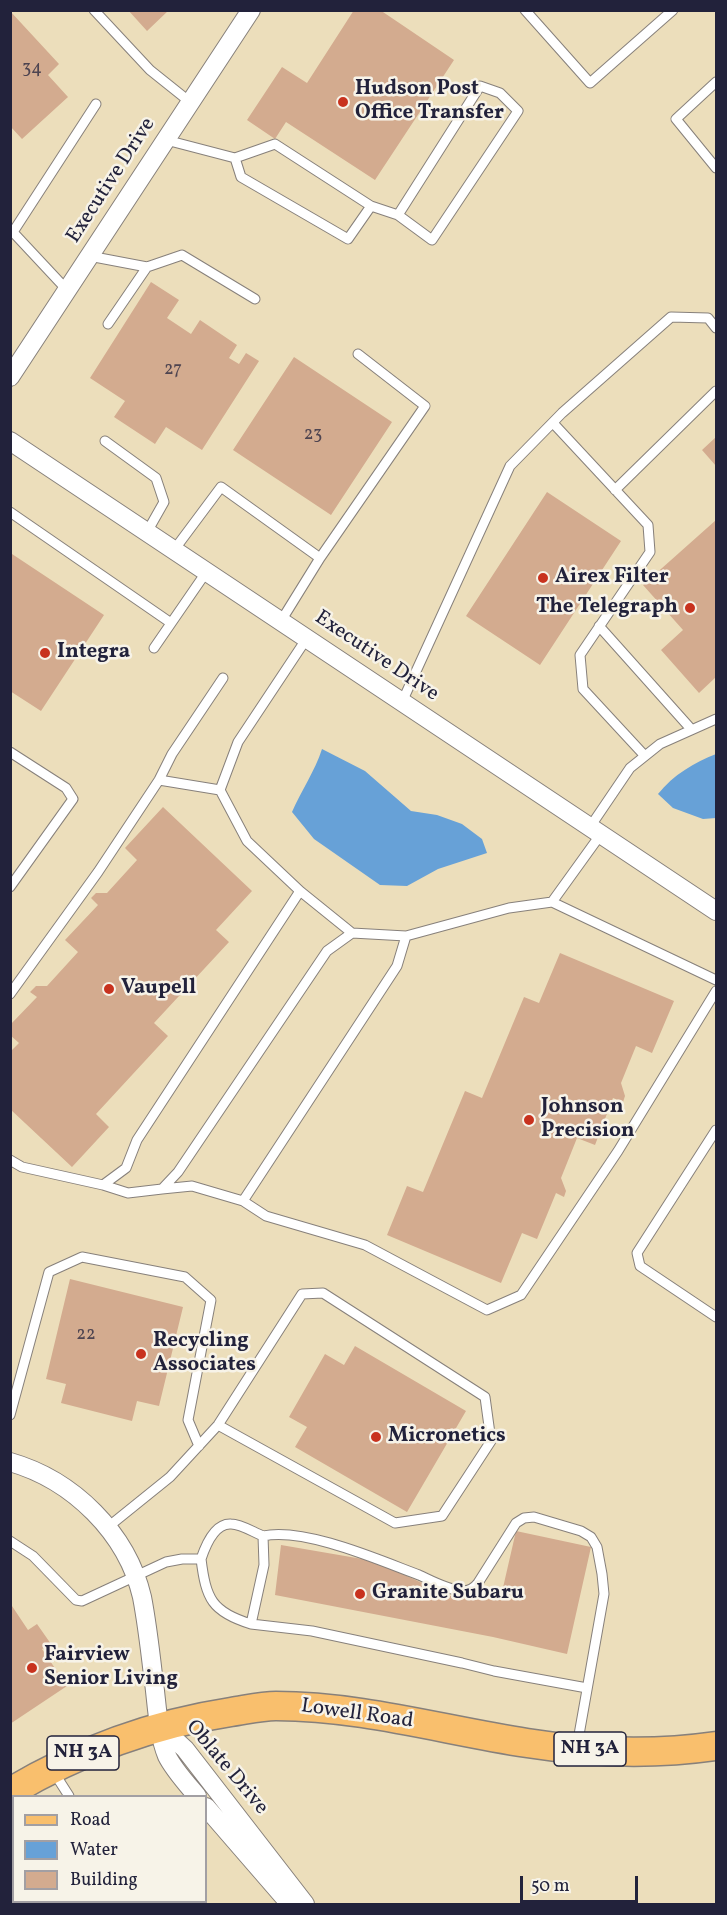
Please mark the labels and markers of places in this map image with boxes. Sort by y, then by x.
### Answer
place label: Hudson Post Office Transfer [355,77,504,127]
marker: Hudson Post Office Transfer [336,95,350,109]
place label: Airex Filter [555,565,669,591]
marker: Airex Filter [536,571,550,585]
place label: The Telegraph [536,595,678,621]
marker: The Telegraph [683,601,697,615]
place label: Integra [57,640,130,666]
marker: Integra [38,646,52,660]
place label: Vaupell [121,976,196,1002]
marker: Vaupell [102,982,116,996]
place label: Johnson Precision [541,1095,635,1145]
marker: Johnson Precision [522,1113,536,1127]
place label: Recycling Associates [153,1329,256,1379]
marker: Recycling Associates [134,1347,148,1361]
place label: Micronetics [388,1424,506,1450]
marker: Micronetics [369,1430,383,1444]
place label: Granite Subaru [372,1581,524,1607]
marker: Granite Subaru [353,1587,367,1601]
place label: Fairview Senior Living [44,1643,178,1693]
marker: Fairview Senior Living [25,1661,39,1675]

